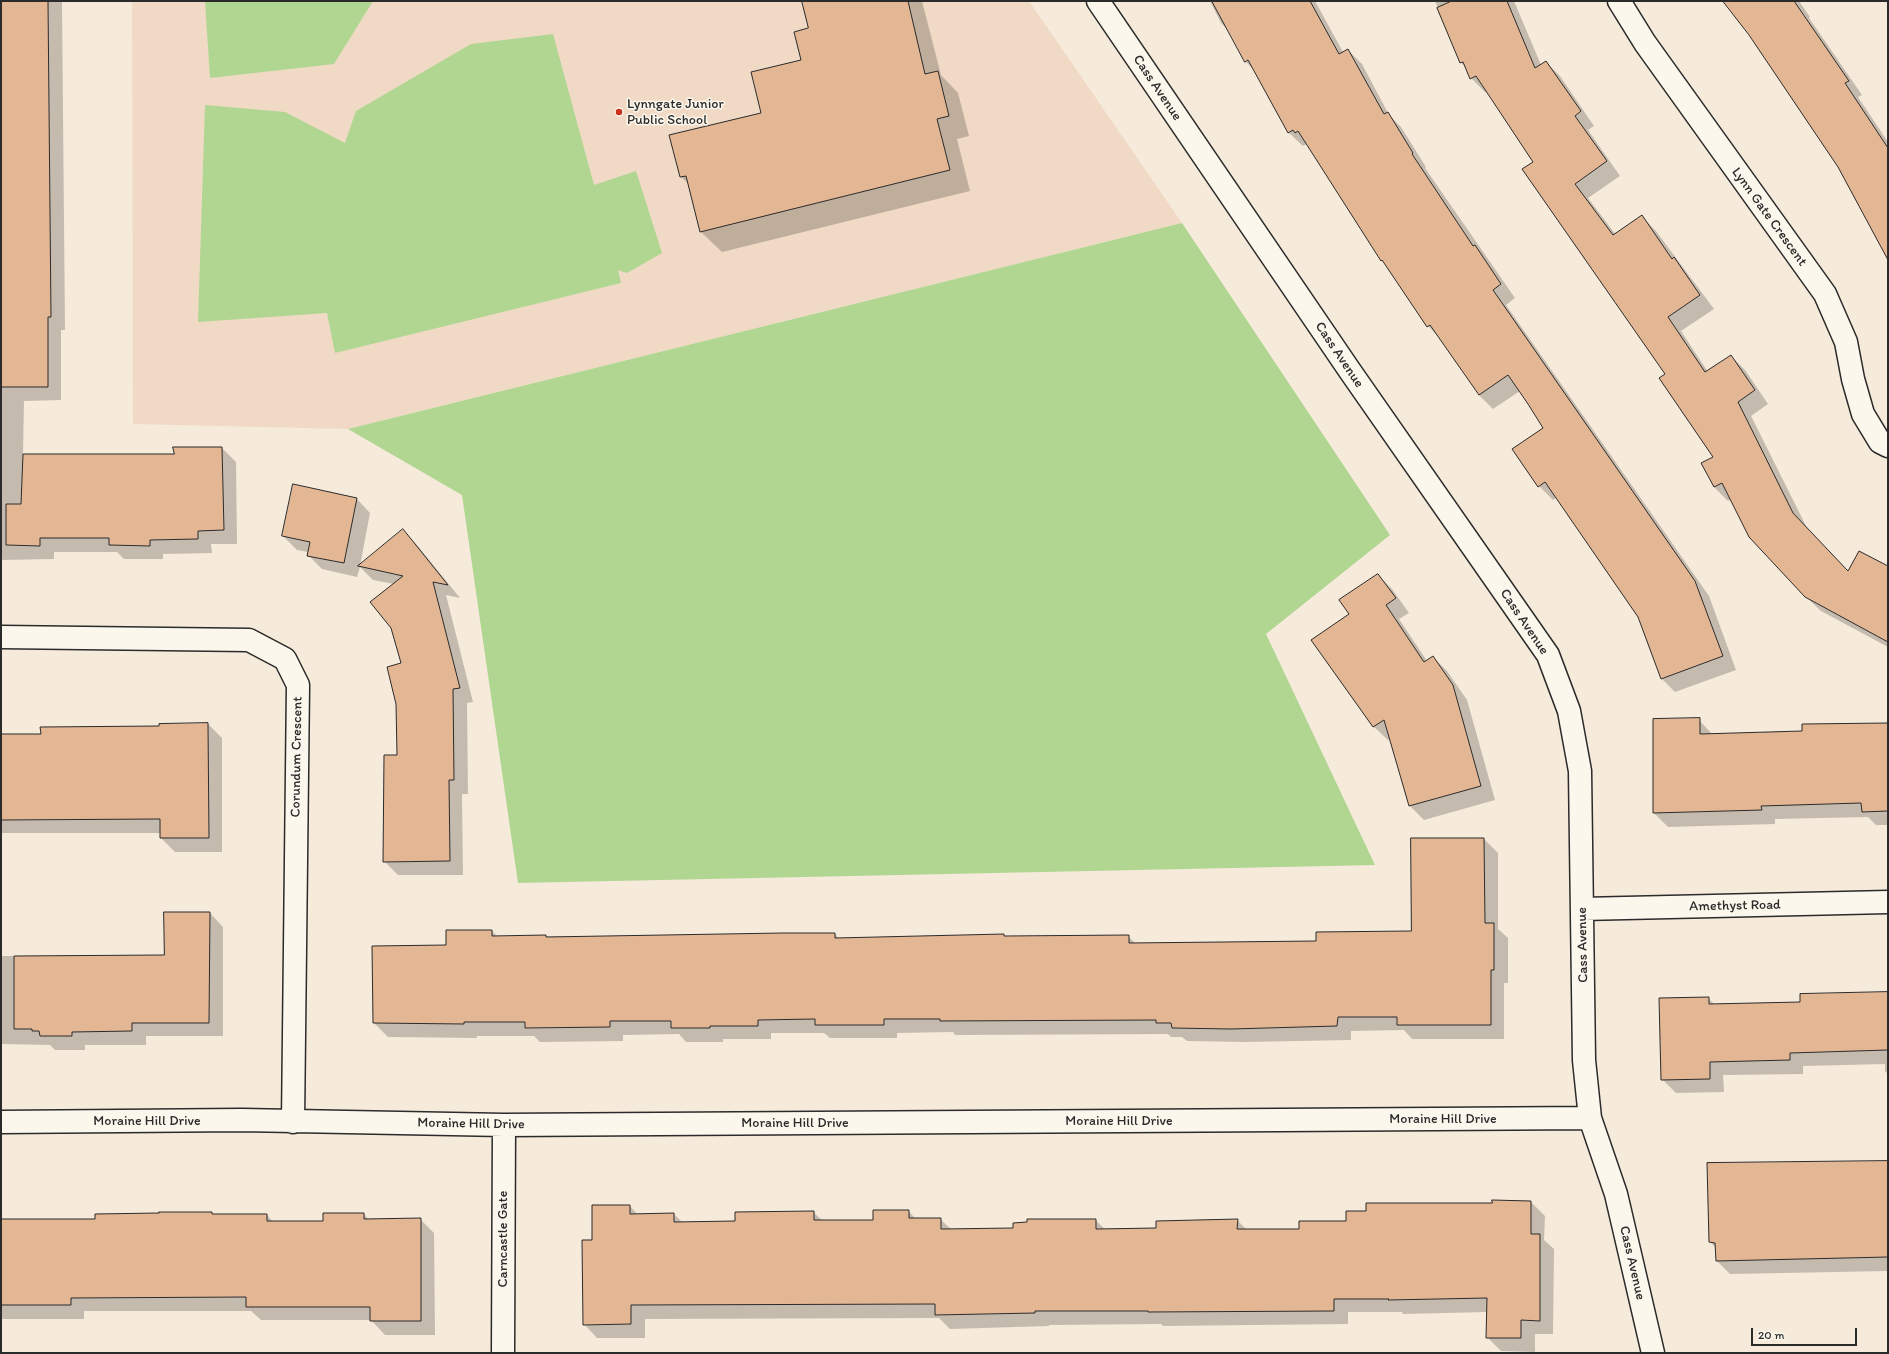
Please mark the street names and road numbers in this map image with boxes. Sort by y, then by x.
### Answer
street label: Cass Avenue [1129,52,1185,124]
street label: Lynn Gate Crescent [1728,164,1810,270]
street label: Cass Avenue [1311,319,1367,391]
street label: Cass Avenue [1496,586,1552,658]
street label: Corundum Crescent [288,696,306,818]
street label: Amethyst Road [1689,897,1781,915]
street label: Cass Avenue [1574,907,1592,983]
street label: Moraine Hill Drive [1389,1111,1497,1127]
street label: Moraine Hill Drive [93,1113,201,1129]
street label: Moraine Hill Drive [1065,1113,1173,1129]
street label: Moraine Hill Drive [417,1115,525,1133]
street label: Moraine Hill Drive [741,1115,849,1131]
street label: Carncastle Gate [495,1191,511,1287]
street label: Cass Avenue [1615,1224,1649,1302]

